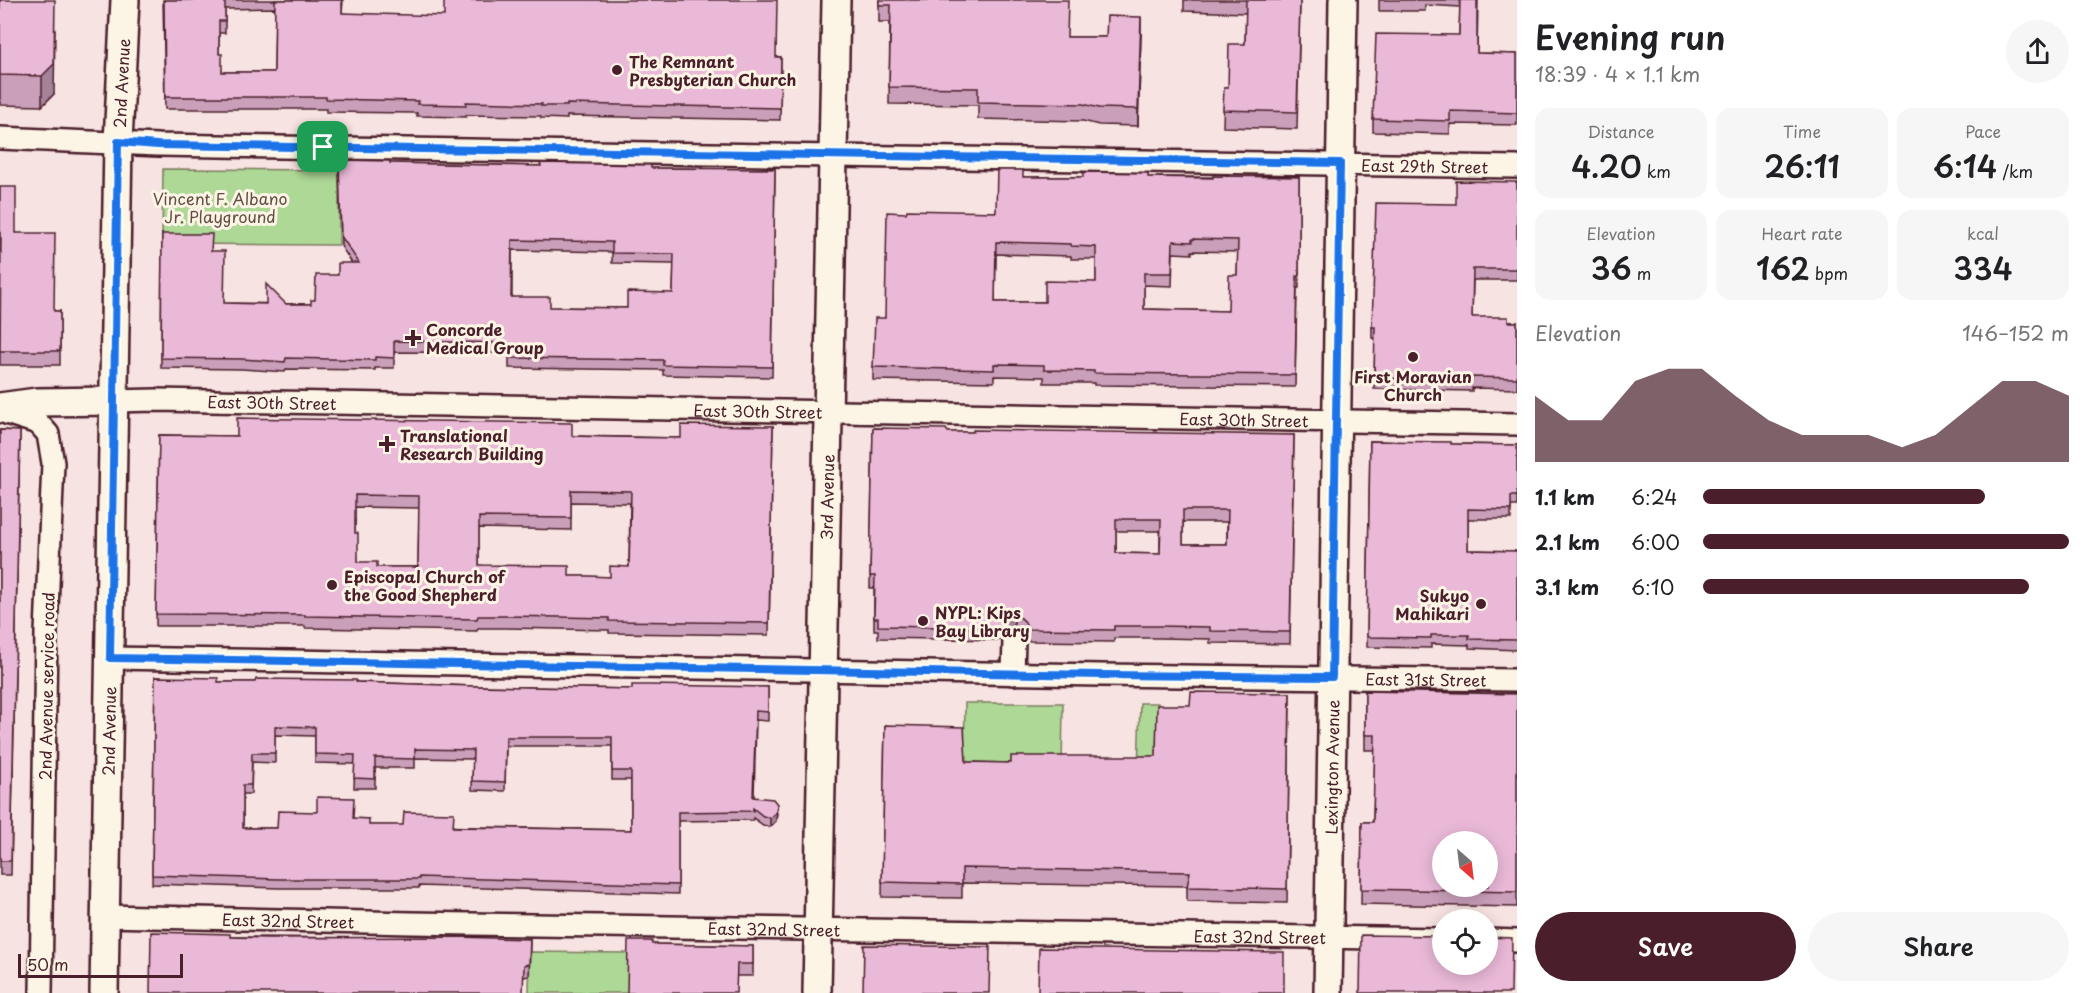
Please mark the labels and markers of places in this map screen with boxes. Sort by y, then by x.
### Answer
place label: The Remnant Presbyterian Church [629,49,796,91]
marker: The Remnant Presbyterian Church [610,63,624,77]
pin [297,121,348,172]
place label: Concorde Medical Group [426,317,544,359]
marker: Concorde Medical Group [404,329,422,347]
marker: First Moravian Church [1406,350,1420,364]
place label: First Moravian Church [1354,364,1472,406]
place label: Translational Research Building [400,423,544,465]
marker: Translational Research Building [378,435,396,453]
place label: Episcopal Church of the Good Shepherd [344,564,506,606]
marker: Episcopal Church of the Good Shepherd [325,578,339,592]
place label: Sukyo Mahikari [1395,583,1469,625]
marker: Sukyo Mahikari [1474,597,1488,611]
place label: NYPL: Kips Bay Library [935,600,1030,642]
marker: NYPL: Kips Bay Library [916,614,930,628]

